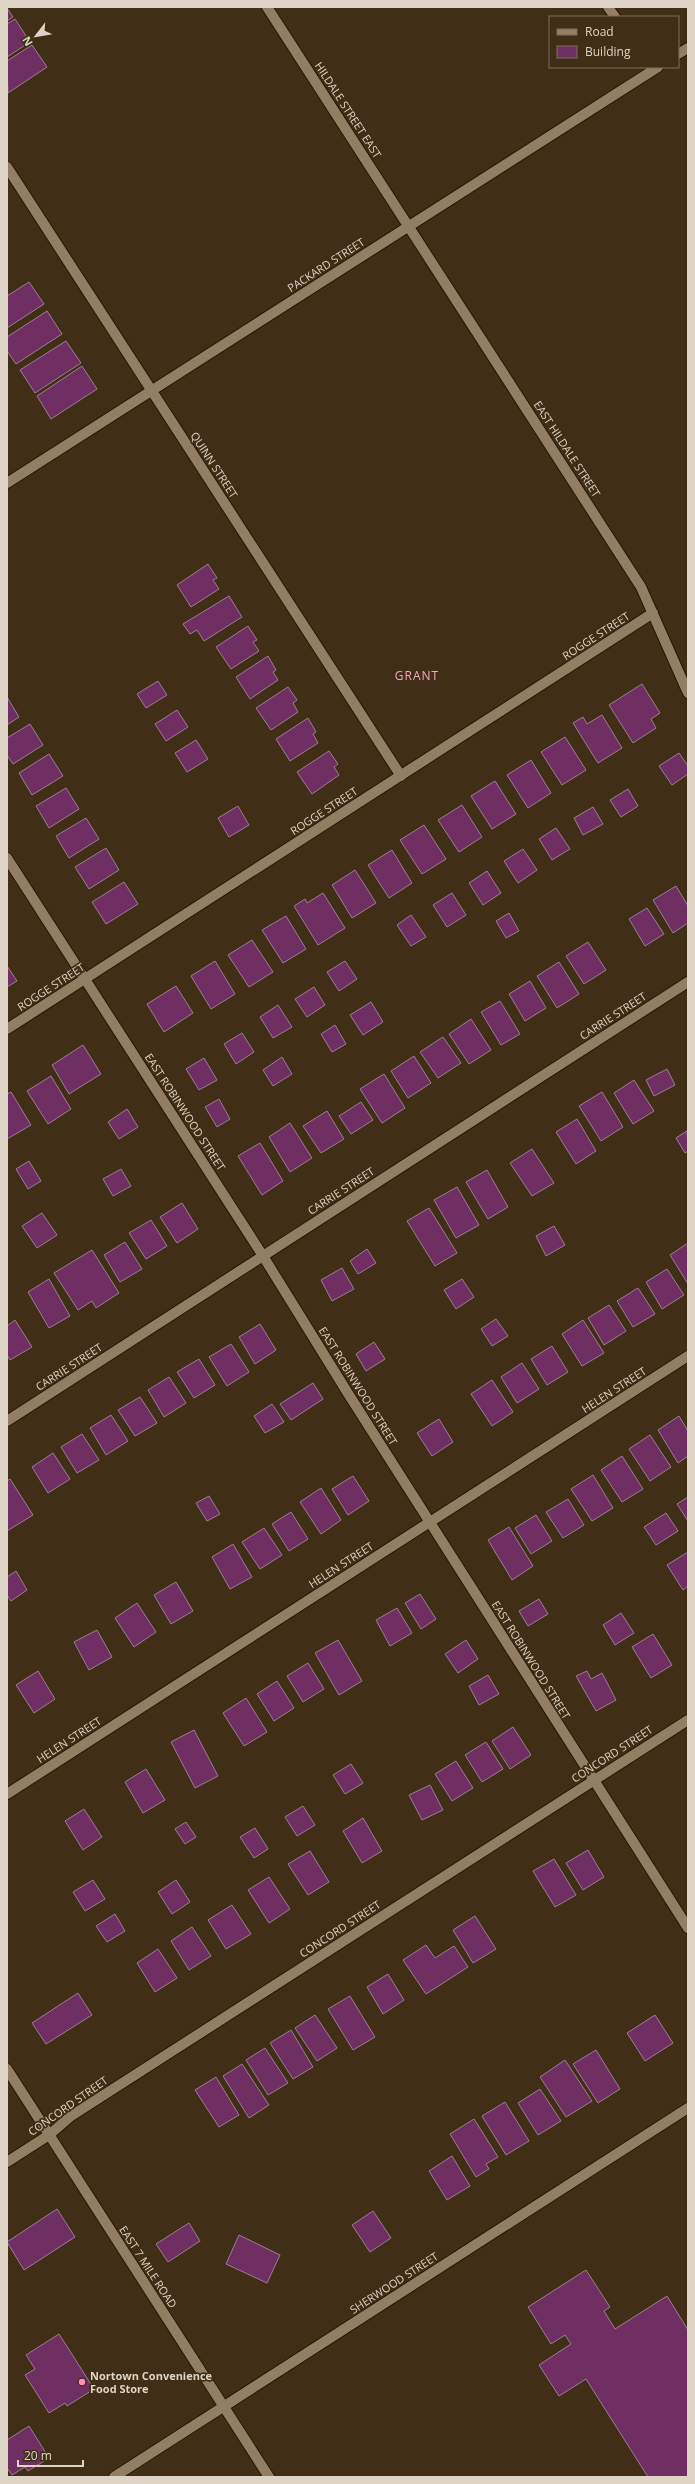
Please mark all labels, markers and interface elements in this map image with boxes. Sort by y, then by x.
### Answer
north arrow [16,16,56,56]
legend [549,16,679,68]
text: Road [585,23,614,40]
text: N [18,34,36,49]
text: Building [585,43,631,60]
street label: HILDALE STREET EAST [312,59,385,161]
street label: PACKARD STREET [284,234,367,295]
street label: EAST HILDALE STREET [531,398,604,500]
street label: QUINN STREET [187,429,241,501]
street label: ROGGE STREET [559,608,632,663]
district label: GRANT [395,667,439,684]
street label: ROGGE STREET [287,783,360,838]
street label: ROGGE STREET [14,959,87,1014]
street label: CARRIE STREET [576,988,649,1043]
street label: EAST ROBINWOOD STREET [142,1050,229,1173]
street label: CARRIE STREET [304,1163,377,1218]
street label: EAST ROBINWOOD STREET [316,1324,401,1448]
street label: CARRIE STREET [32,1339,105,1394]
street label: HELEN STREET [578,1363,649,1416]
street label: HELEN STREET [305,1538,376,1591]
street label: EAST ROBINWOOD STREET [489,1598,574,1722]
street label: HELEN STREET [33,1713,104,1766]
street label: CONCORD STREET [568,1722,655,1785]
street label: CONCORD STREET [296,1897,383,1960]
street label: CONCORD STREET [25,2072,111,2139]
street label: EAST 7 MILE ROAD [116,2223,181,2311]
street label: SHERWOOD STREET [347,2248,441,2317]
place label: Nortown Convenience Food Store [90,2368,213,2396]
marker: Nortown Convenience Food Store [77,2377,87,2387]
scale bar [18,2442,83,2468]
text: 20 m [24,2447,52,2464]

